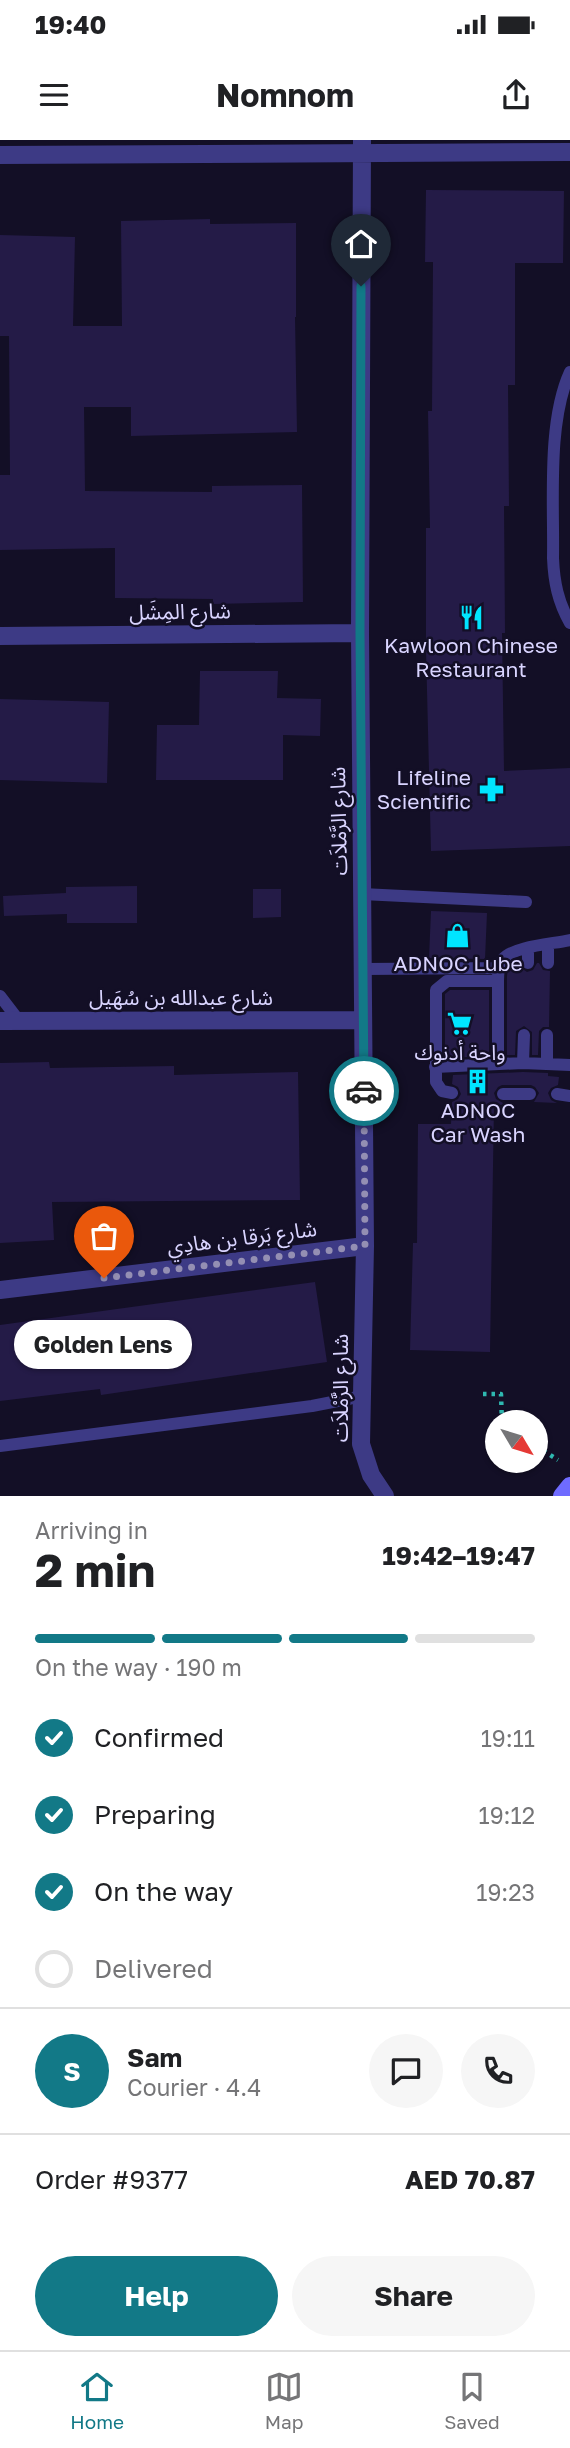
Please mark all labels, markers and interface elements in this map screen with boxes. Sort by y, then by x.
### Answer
text: 19:40 [35,9,106,40]
icon: menu [35,76,73,114]
text: Nomnom [216,76,354,114]
icon: share [497,76,535,114]
pin [331,214,391,286]
icon: home [342,225,380,263]
street label: شارع المِشَل [129,597,231,628]
restaurant icon: Kawloon Chinese Restaurant [457,603,485,631]
place label: Kawloon Chinese Restaurant [384,632,558,682]
place label: Lifeline Scientific [377,764,471,814]
street label: شارع الرَّمْلاَت [324,766,355,876]
pharmacy icon: Lifeline Scientific [477,776,505,804]
shop icon: ADNOC Lube [444,921,472,949]
place label: ADNOC Lube [393,950,523,976]
street label: شارع عبدالله بن سُهَيل [89,984,273,1013]
supermarket icon: واحة أدنوك [446,1010,474,1038]
place label: واحة أدنوك [414,1039,506,1065]
courier [329,1056,399,1126]
building icon: ADNOC Car Wash [464,1068,492,1096]
icon: car [345,1072,383,1110]
place label: ADNOC Car Wash [431,1097,525,1147]
pin [74,1206,134,1278]
street label: شارع بَرقا بن هادِي [166,1215,319,1263]
icon: bag [85,1217,123,1255]
callout: Golden Lens [15,1320,193,1369]
text: Golden Lens [33,1330,173,1358]
street label: شارع الرَّمْلاَت [327,1334,356,1442]
north arrow [485,1410,548,1474]
map controls [485,1410,548,1473]
text: Arriving in [35,1516,148,1544]
text: 19:42–19:47 [382,1540,535,1571]
text: 2 min [35,1542,155,1597]
text: On the way · 190 m [35,1653,242,1681]
icon: check [35,1719,73,1757]
text: Confirmed [94,1722,224,1753]
text: 19:11 [481,1724,535,1752]
icon: check [35,1796,73,1834]
text: Preparing [94,1799,216,1830]
text: 19:12 [479,1801,535,1829]
icon: check [35,1873,73,1911]
text: On the way [94,1876,233,1907]
text: 19:23 [476,1878,535,1906]
text: Delivered [94,1953,213,1984]
button: chat [369,2034,443,2108]
button: phone [461,2034,535,2108]
text: Sam [127,2042,182,2073]
text: S [63,2056,81,2087]
text: Courier · 4.4 [127,2073,261,2101]
text: Order #9377 [35,2164,188,2195]
text: AED 70.87 [405,2164,535,2195]
button: Help [35,2256,278,2336]
button: Share [292,2256,535,2336]
tab: Home [70,2368,124,2433]
tab: Map [265,2368,303,2433]
tab: Saved [444,2368,500,2433]

